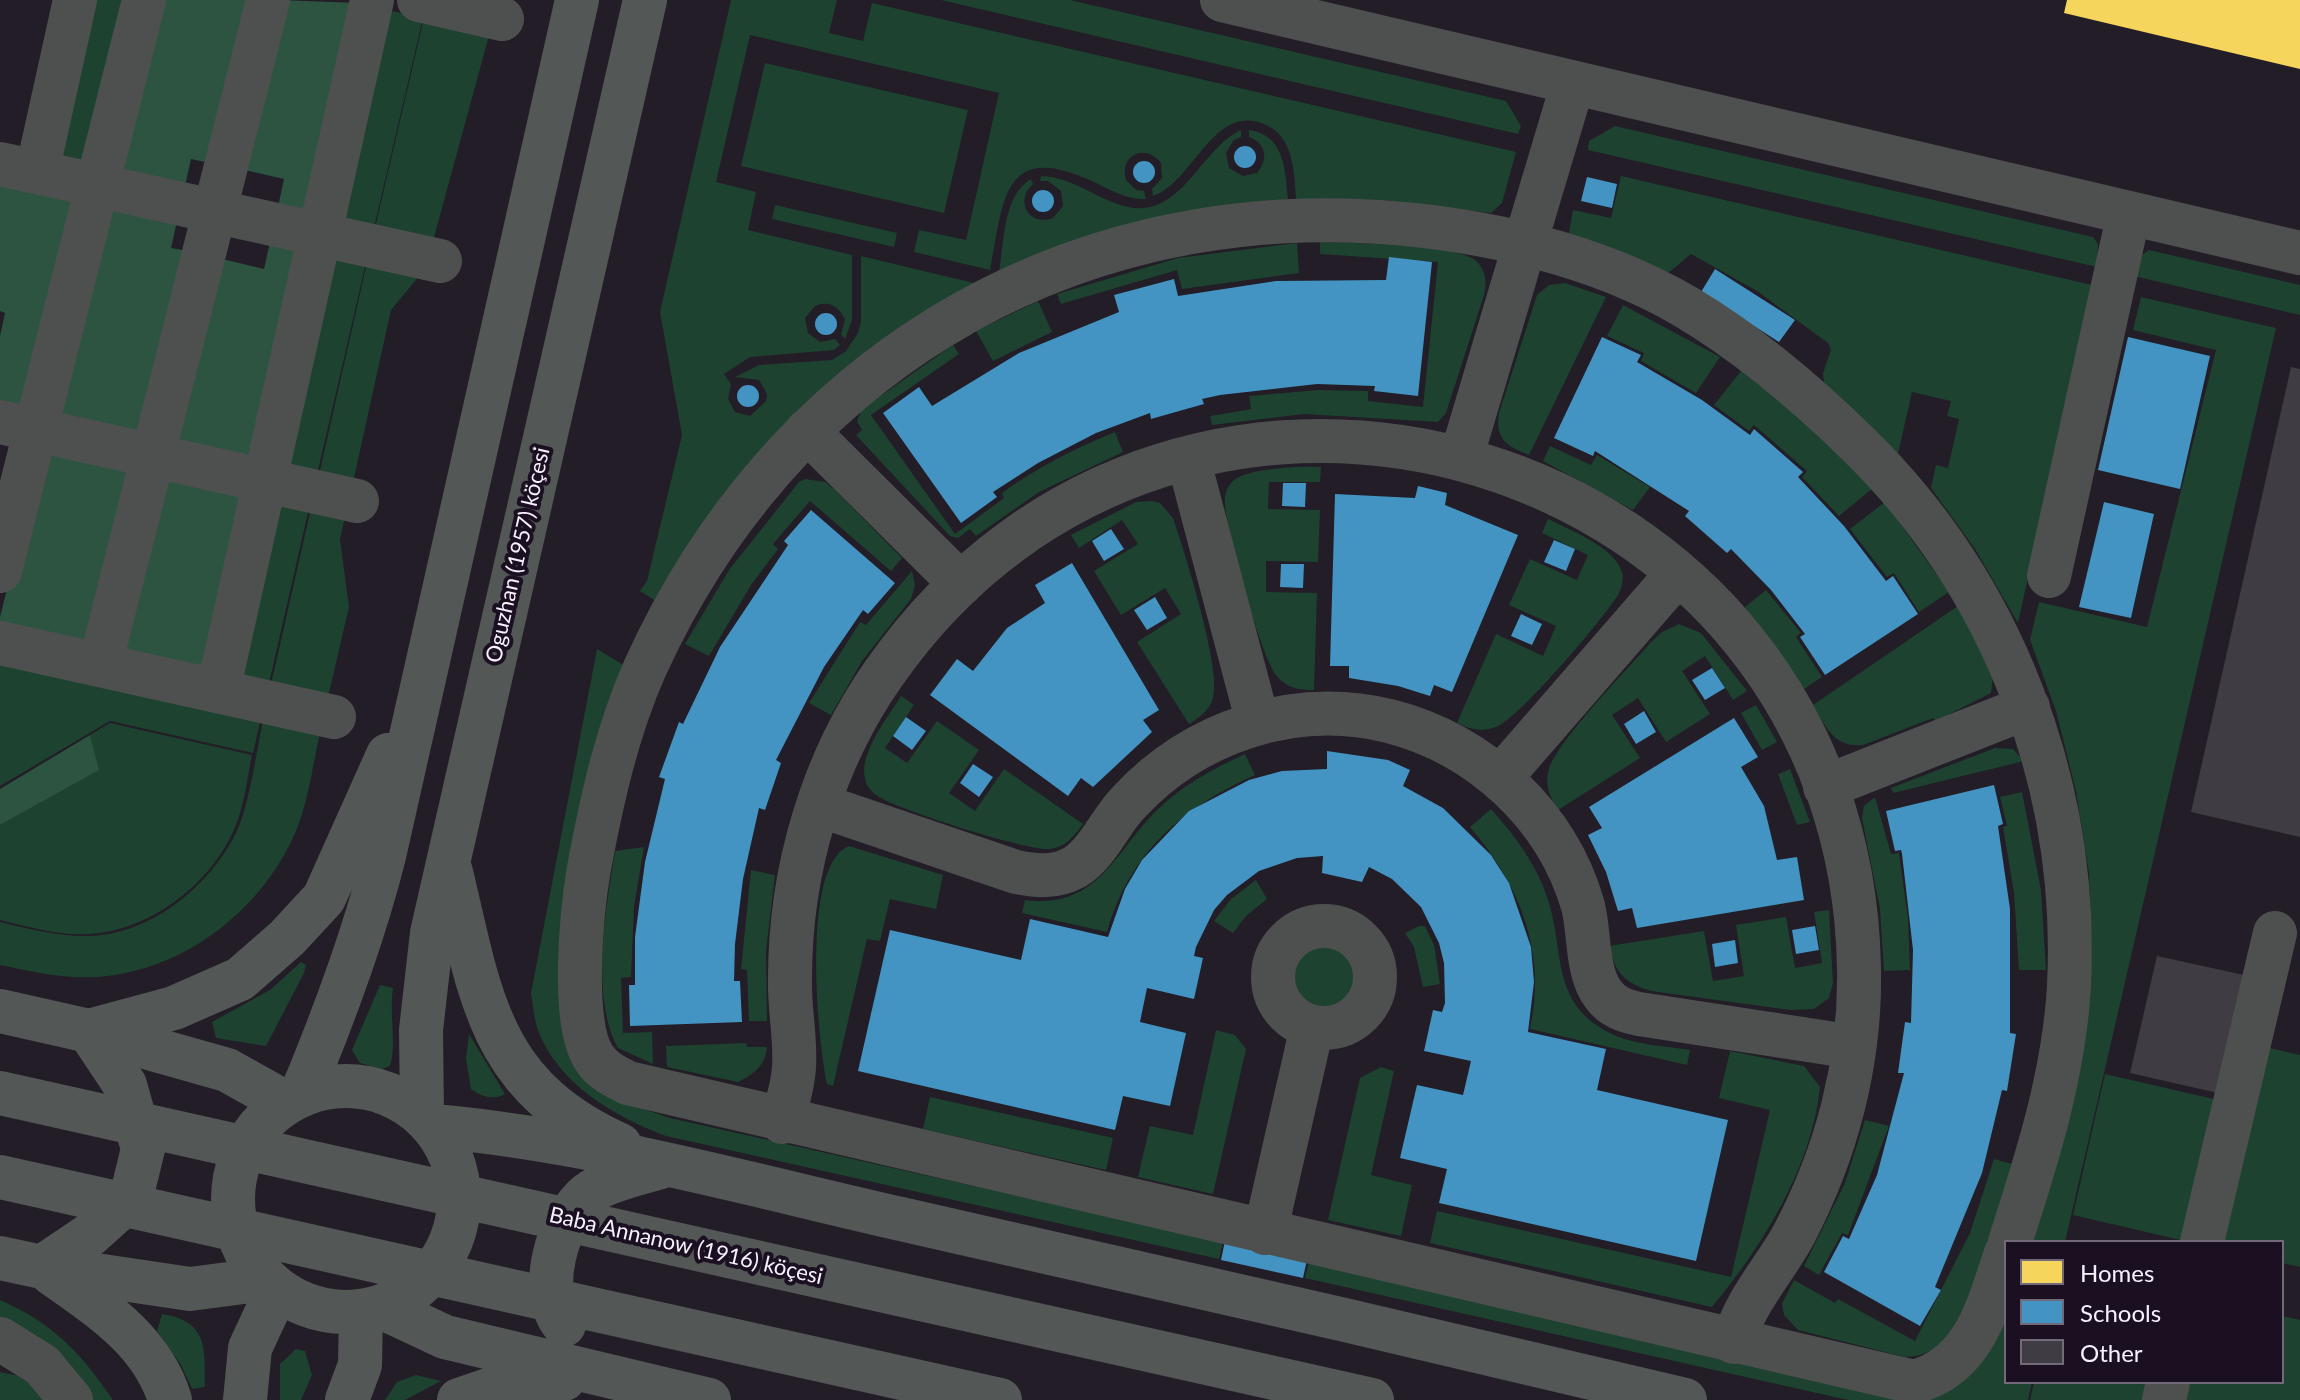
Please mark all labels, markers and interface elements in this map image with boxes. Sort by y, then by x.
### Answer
street label: Oguzhan (1957) köçesi [480,445,556,665]
street label: Baba Annanow (1916) köçesi [547,1202,825,1290]
legend [2004,1240,2284,1384]
text: Homes [2080,1258,2154,1287]
text: Schools [2080,1298,2161,1327]
text: Other [2080,1338,2143,1367]

